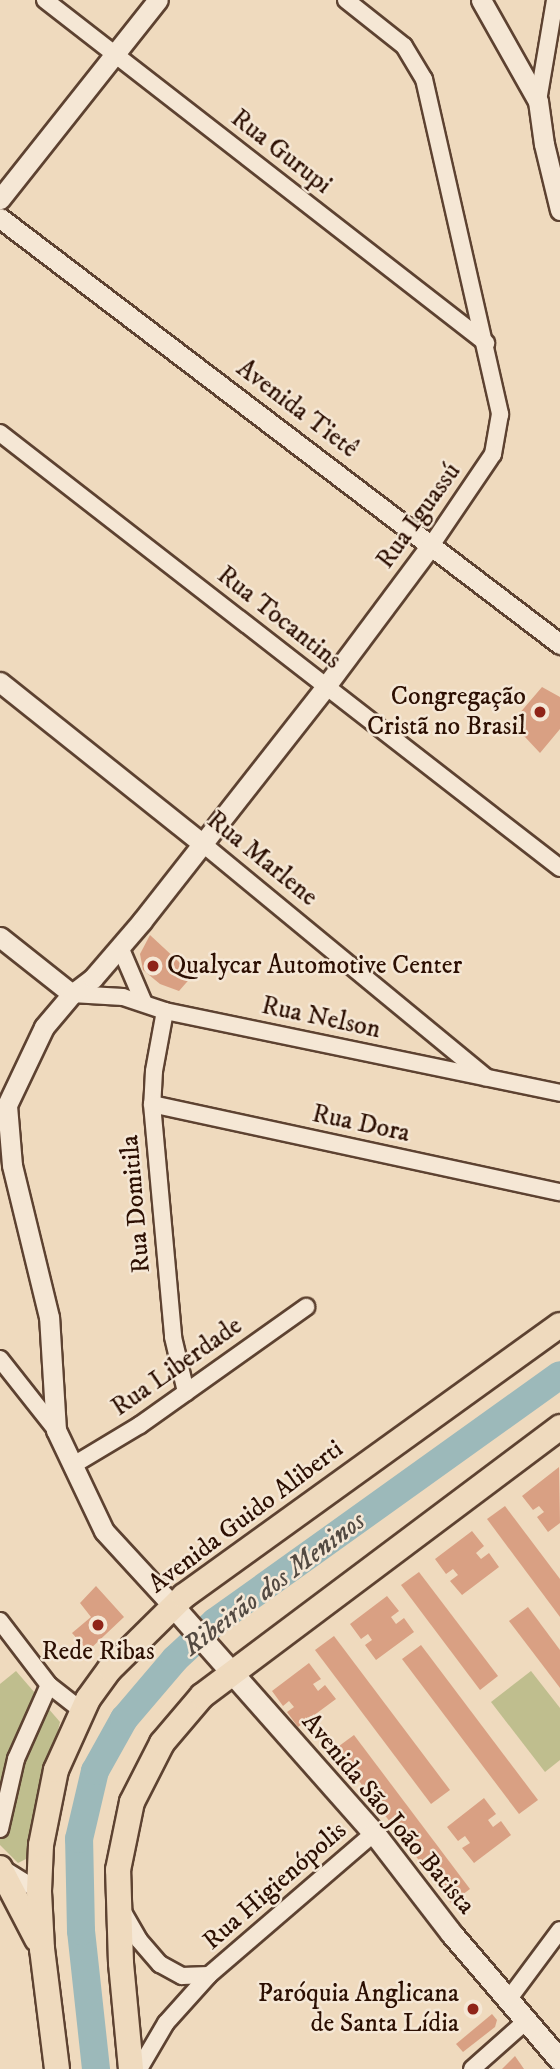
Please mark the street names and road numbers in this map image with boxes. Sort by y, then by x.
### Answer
street label: Rua Gurupi [224,103,338,201]
street label: Avenida Tietê [230,353,364,465]
street label: Rua Iguassú [370,457,468,575]
street label: Rua Tocantins [211,560,347,676]
street label: Rua Marlene [200,805,324,913]
street label: Rua Nelson [259,990,383,1046]
street label: Rua Dora [309,1098,413,1150]
street label: Rua Domitila [114,1134,158,1274]
street label: Rua Liberdade [106,1311,248,1423]
street label: Avenida Guido Aliberti [143,1434,349,1600]
street label: Avenida São João Batista [295,1707,481,1921]
street label: Rua Higienópolis [197,1815,353,1957]

